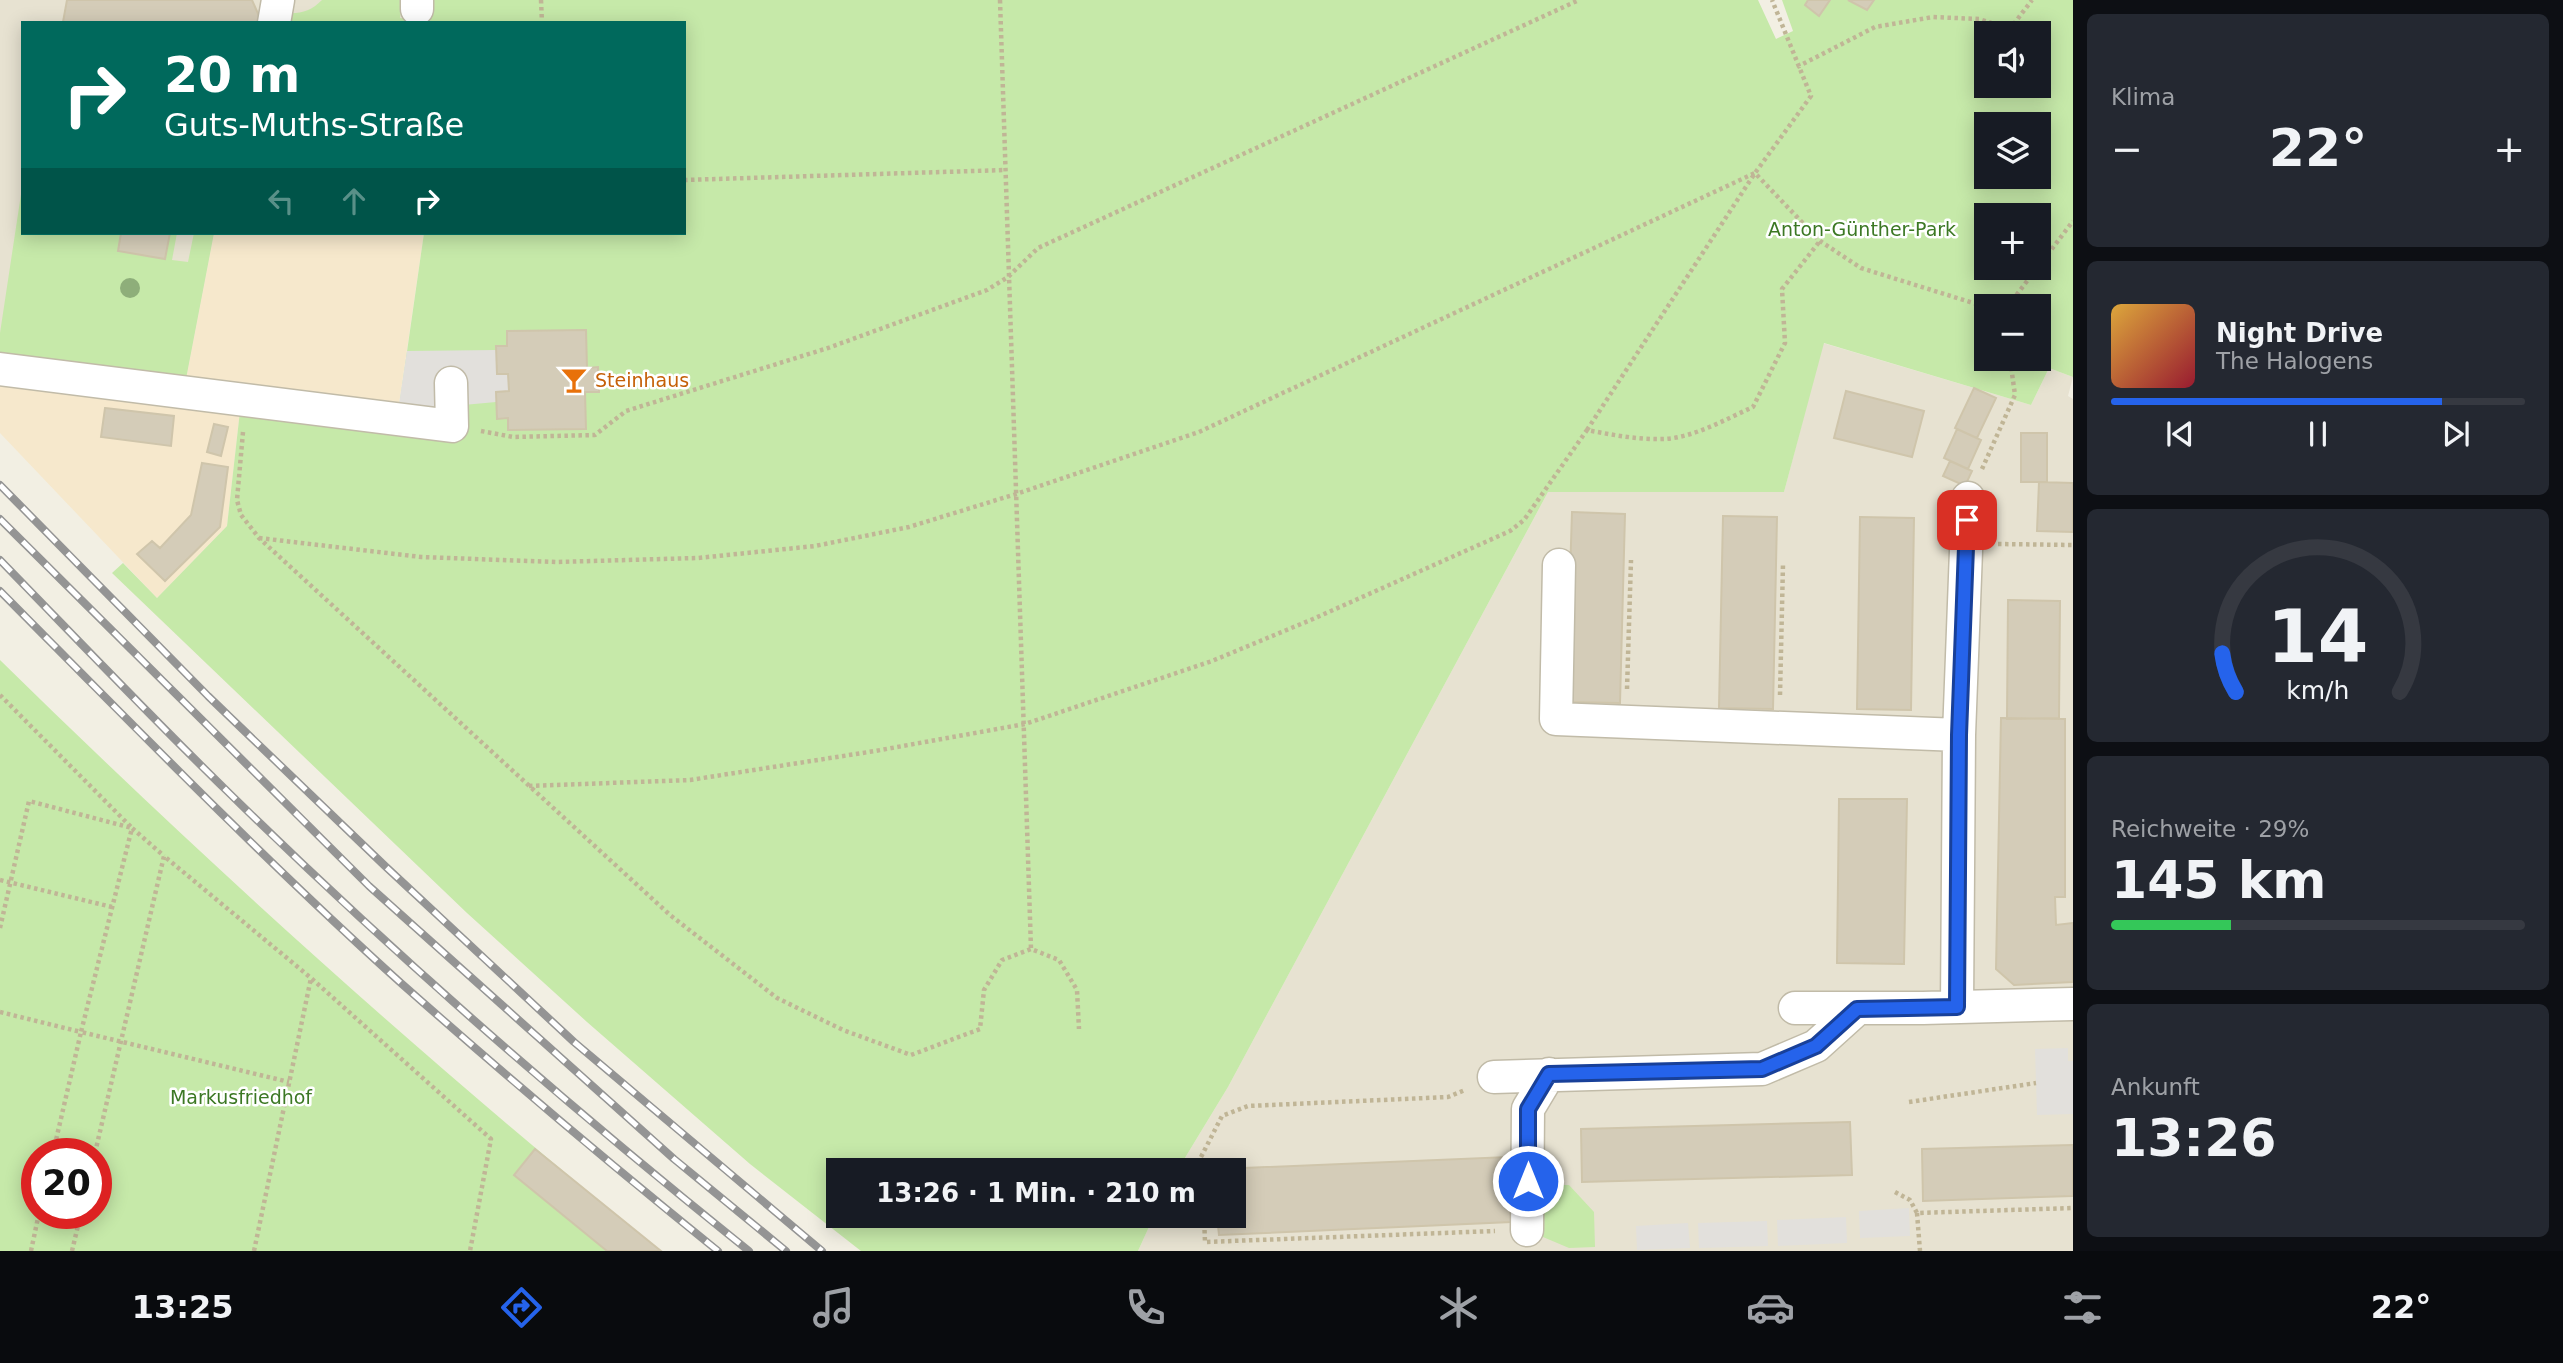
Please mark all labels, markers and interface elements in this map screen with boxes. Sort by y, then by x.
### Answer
map controls [1974,21,2051,371]
button: sound [1974,21,2051,98]
text: 20 m [164,47,300,104]
icon: right [49,49,140,140]
text: Klima [2111,84,2175,110]
text: Guts-Muths-Straße [164,106,464,144]
button: layers [1974,112,2051,189]
text: 22° [2269,118,2367,178]
text: − [2111,127,2143,171]
text: + [2493,127,2525,171]
icon: left [262,182,300,220]
icon: ahead [335,182,373,220]
icon: right [408,182,446,220]
button: + [1974,203,2051,280]
park label: Anton-Günther-Park [1768,218,1956,240]
button: − [1974,294,2051,371]
text: Night Drive [2216,318,2383,348]
text: The Halogens [2216,348,2373,374]
bar icon: Steinhaus [559,365,589,395]
place label: Steinhaus [595,369,689,391]
icon: previous [2161,415,2199,453]
icon: pause [2299,415,2337,453]
icon: next [2437,415,2475,453]
pin [1937,490,1997,550]
icon: arrive [1948,501,1986,539]
text: 14 [2267,594,2369,679]
text: km/h [2286,675,2350,704]
text: Reichweite · 29% [2111,816,2309,842]
text: 145 km [2111,850,2326,910]
text: Ankunft [2111,1074,2200,1100]
park label: Markusfriedhof [170,1086,313,1108]
text: 13:26 [2111,1108,2277,1168]
speed limit sign: 20 [21,1138,112,1229]
position arrow [1491,1144,1565,1218]
text: 13:26 · 1 Min. · 210 m [876,1178,1196,1208]
icon: directions [497,1283,546,1332]
icon: music [809,1283,858,1332]
icon: phone [1121,1283,1170,1332]
icon: climate [1434,1283,1483,1332]
icon: car [1746,1283,1795,1332]
icon: filters [2058,1283,2107,1332]
text: 13:25 [132,1288,234,1326]
text: 22° [2371,1288,2431,1326]

